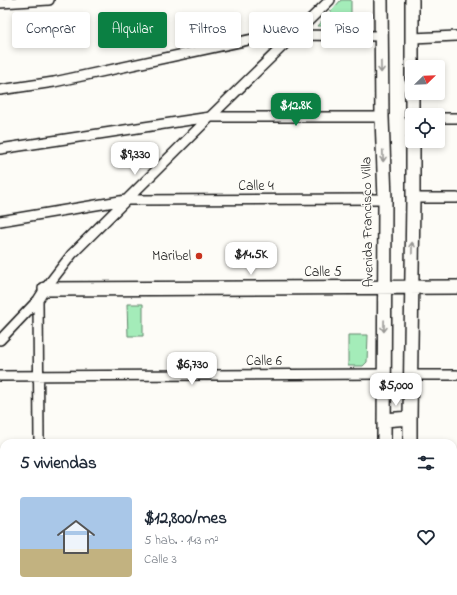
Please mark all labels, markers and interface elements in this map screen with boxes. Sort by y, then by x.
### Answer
chip: Comprar [12,12,90,48]
chip: Alquilar [98,12,167,48]
chip: Filtros [175,12,241,48]
chip: Nuevo [249,12,313,48]
chip: Piso [321,12,373,48]
one-way arrow [378,60,385,73]
north arrow [405,60,445,100]
map controls [405,60,445,148]
pin: $12.8K [263,93,329,127]
text: $12.8K [280,96,312,115]
button: locate [405,108,445,148]
pin: $9,330 [102,142,168,176]
text: $9,330 [120,145,150,164]
one-way arrow [380,149,387,162]
street label: Avenida Francisco Villa [356,156,380,288]
street label: Calle 4 [238,176,274,197]
pin: $14.5K [218,242,284,276]
one-way arrow [409,242,416,255]
text: $14.5K [234,245,268,264]
place label: Maribel [152,246,191,267]
marker: Maribel [194,251,204,261]
street label: Calle 5 [304,262,342,283]
one-way arrow [380,319,388,332]
street label: Calle 6 [246,351,282,372]
pin: $6,730 [159,352,225,386]
text: $6,730 [176,355,208,374]
pin: $5,000 [363,373,429,407]
text: $5,000 [379,376,413,395]
text: 5 viviendas [20,451,97,476]
icon: filters [415,452,437,474]
text: $12,800/mes [144,506,227,531]
icon: home [52,513,100,561]
icon: heart [415,526,437,548]
text: 5 hab. · 143 m² [144,531,219,550]
text: Calle 3 [144,550,177,569]

